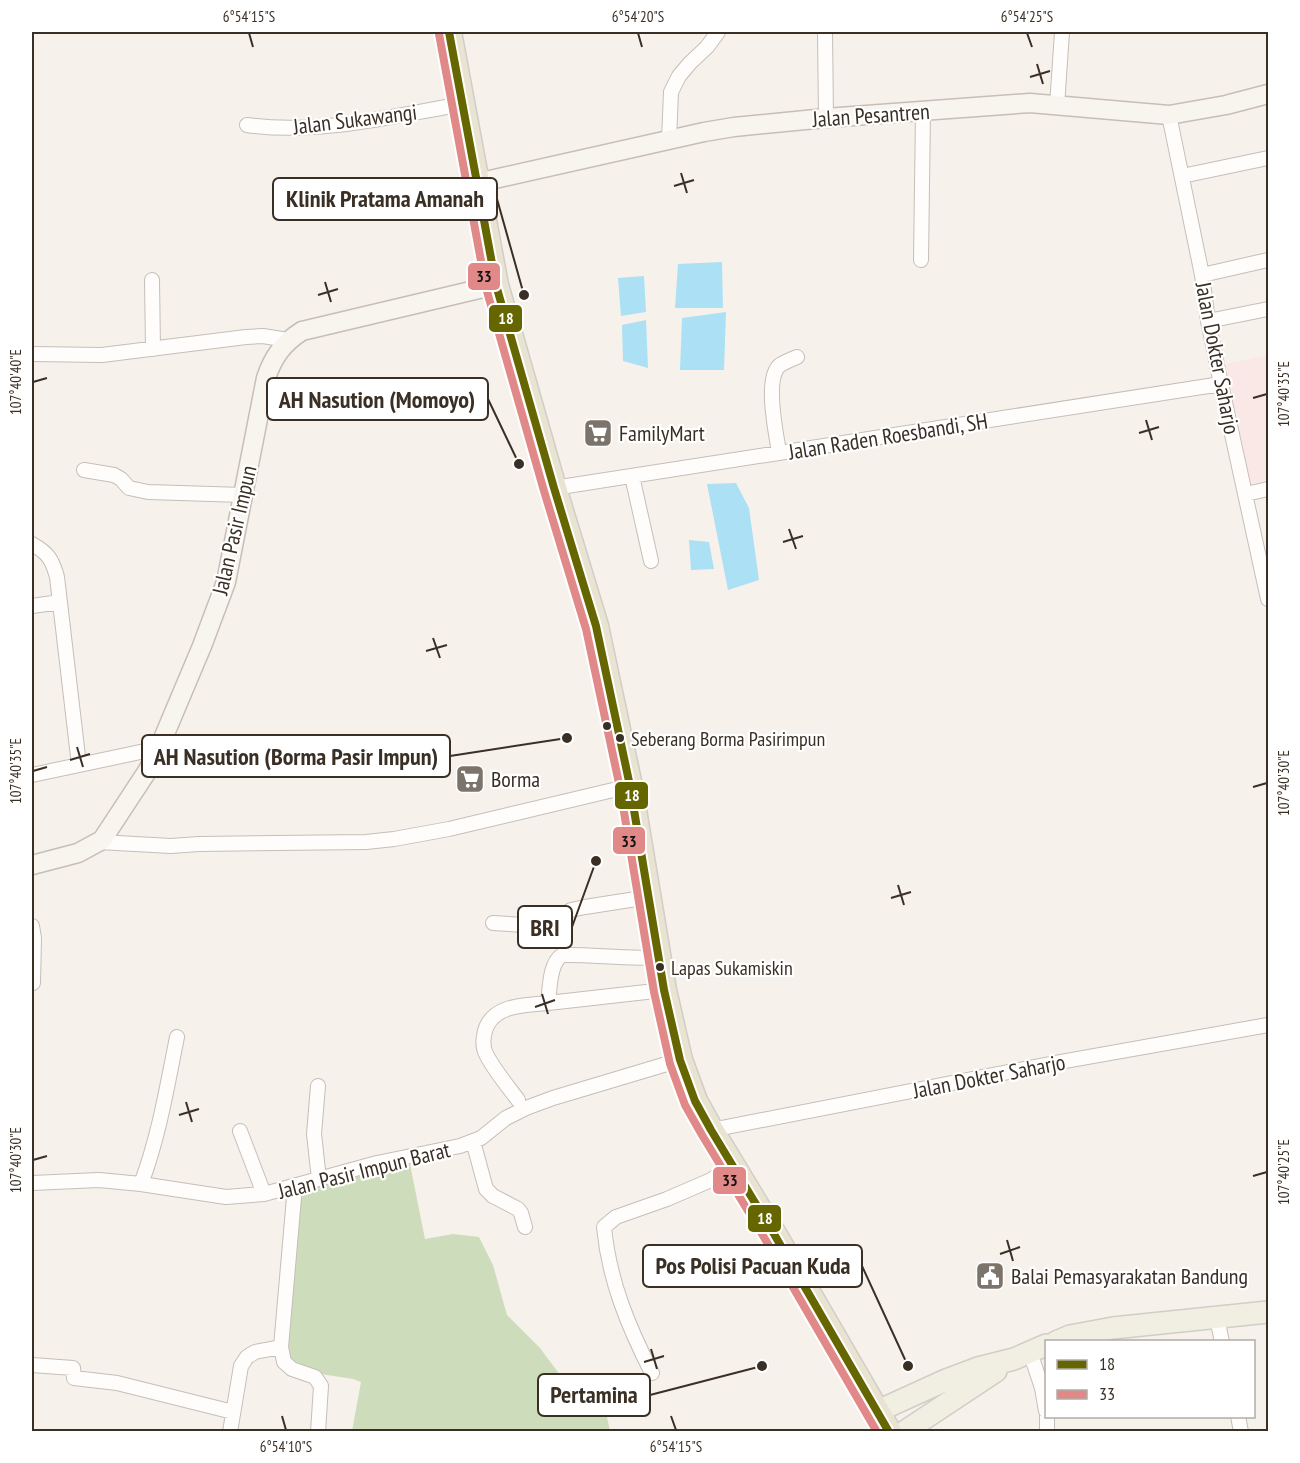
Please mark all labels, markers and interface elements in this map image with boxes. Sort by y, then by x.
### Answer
text: 6°54'15"S [223,7,275,26]
text: 6°54'20"S [612,7,664,26]
text: 6°54'25"S [1001,7,1053,26]
street label: Jalan Pesantren [810,97,931,133]
street label: Jalan Sukawangi [291,98,418,141]
callout: Klinik Pratama Amanah [273,178,497,220]
text: Klinik Pratama Amanah [286,183,484,214]
line badge: 33 [467,262,501,291]
text: 33 [476,266,492,286]
street label: Jalan Dokter Saharjo [1189,278,1246,437]
line badge: 18 [488,304,523,333]
text: 18 [498,308,514,328]
text: 107°40'40"E [6,349,25,415]
text: 107°40'35"E [1274,361,1293,427]
callout: AH Nasution (Momoyo) [267,378,488,420]
text: AH Nasution (Momoyo) [278,384,475,415]
street label: Jalan Raden Roesbandi, SH [785,406,990,466]
supermarket icon: FamilyMart [582,417,614,449]
place label: FamilyMart [619,419,705,447]
street label: Jalan Pasir Impun [205,463,262,598]
unlabelled marker [601,720,613,732]
place label: Seberang Borma Pasirimpun [631,726,825,752]
marker: Seberang Borma Pasirimpun [614,732,626,744]
callout: AH Nasution (Borma Pasir Impun) [142,735,450,777]
text: 107°40'35"E [6,738,25,804]
text: AH Nasution (Borma Pasir Impun) [153,741,438,772]
text: 107°40'30"E [1274,750,1293,816]
supermarket icon: Borma [454,763,486,795]
place label: Borma [491,765,540,793]
line badge: 18 [614,781,649,810]
text: 18 [624,785,640,805]
line badge: 33 [612,826,646,855]
text: 33 [621,831,637,851]
callout: BRI [518,906,572,948]
text: BRI [530,912,560,943]
place label: Lapas Sukamiskin [671,955,793,981]
marker: Lapas Sukamiskin [654,961,666,973]
street label: Jalan Dokter Saharjo [909,1048,1068,1105]
text: 107°40'30"E [6,1127,25,1193]
street label: Jalan Pasir Impun Barat [274,1135,453,1205]
text: 107°40'25"E [1274,1139,1293,1205]
line badge: 33 [712,1166,747,1195]
text: 33 [722,1170,738,1190]
line badge: 18 [747,1204,782,1233]
text: 18 [757,1208,773,1228]
callout: Pos Polisi Pacuan Kuda [643,1245,862,1287]
text: Pos Polisi Pacuan Kuda [655,1250,851,1281]
public building icon: Balai Pemasyarakatan Bandung [974,1260,1006,1292]
place label: Balai Pemasyarakatan Bandung [1011,1262,1248,1290]
legend [1045,1340,1255,1418]
text: 18 [1099,1352,1115,1375]
callout: Pertamina [538,1374,650,1416]
text: Pertamina [550,1379,638,1410]
text: 33 [1099,1382,1115,1405]
text: 6°54'10"S [260,1437,312,1456]
text: 6°54'15"S [650,1437,702,1456]

